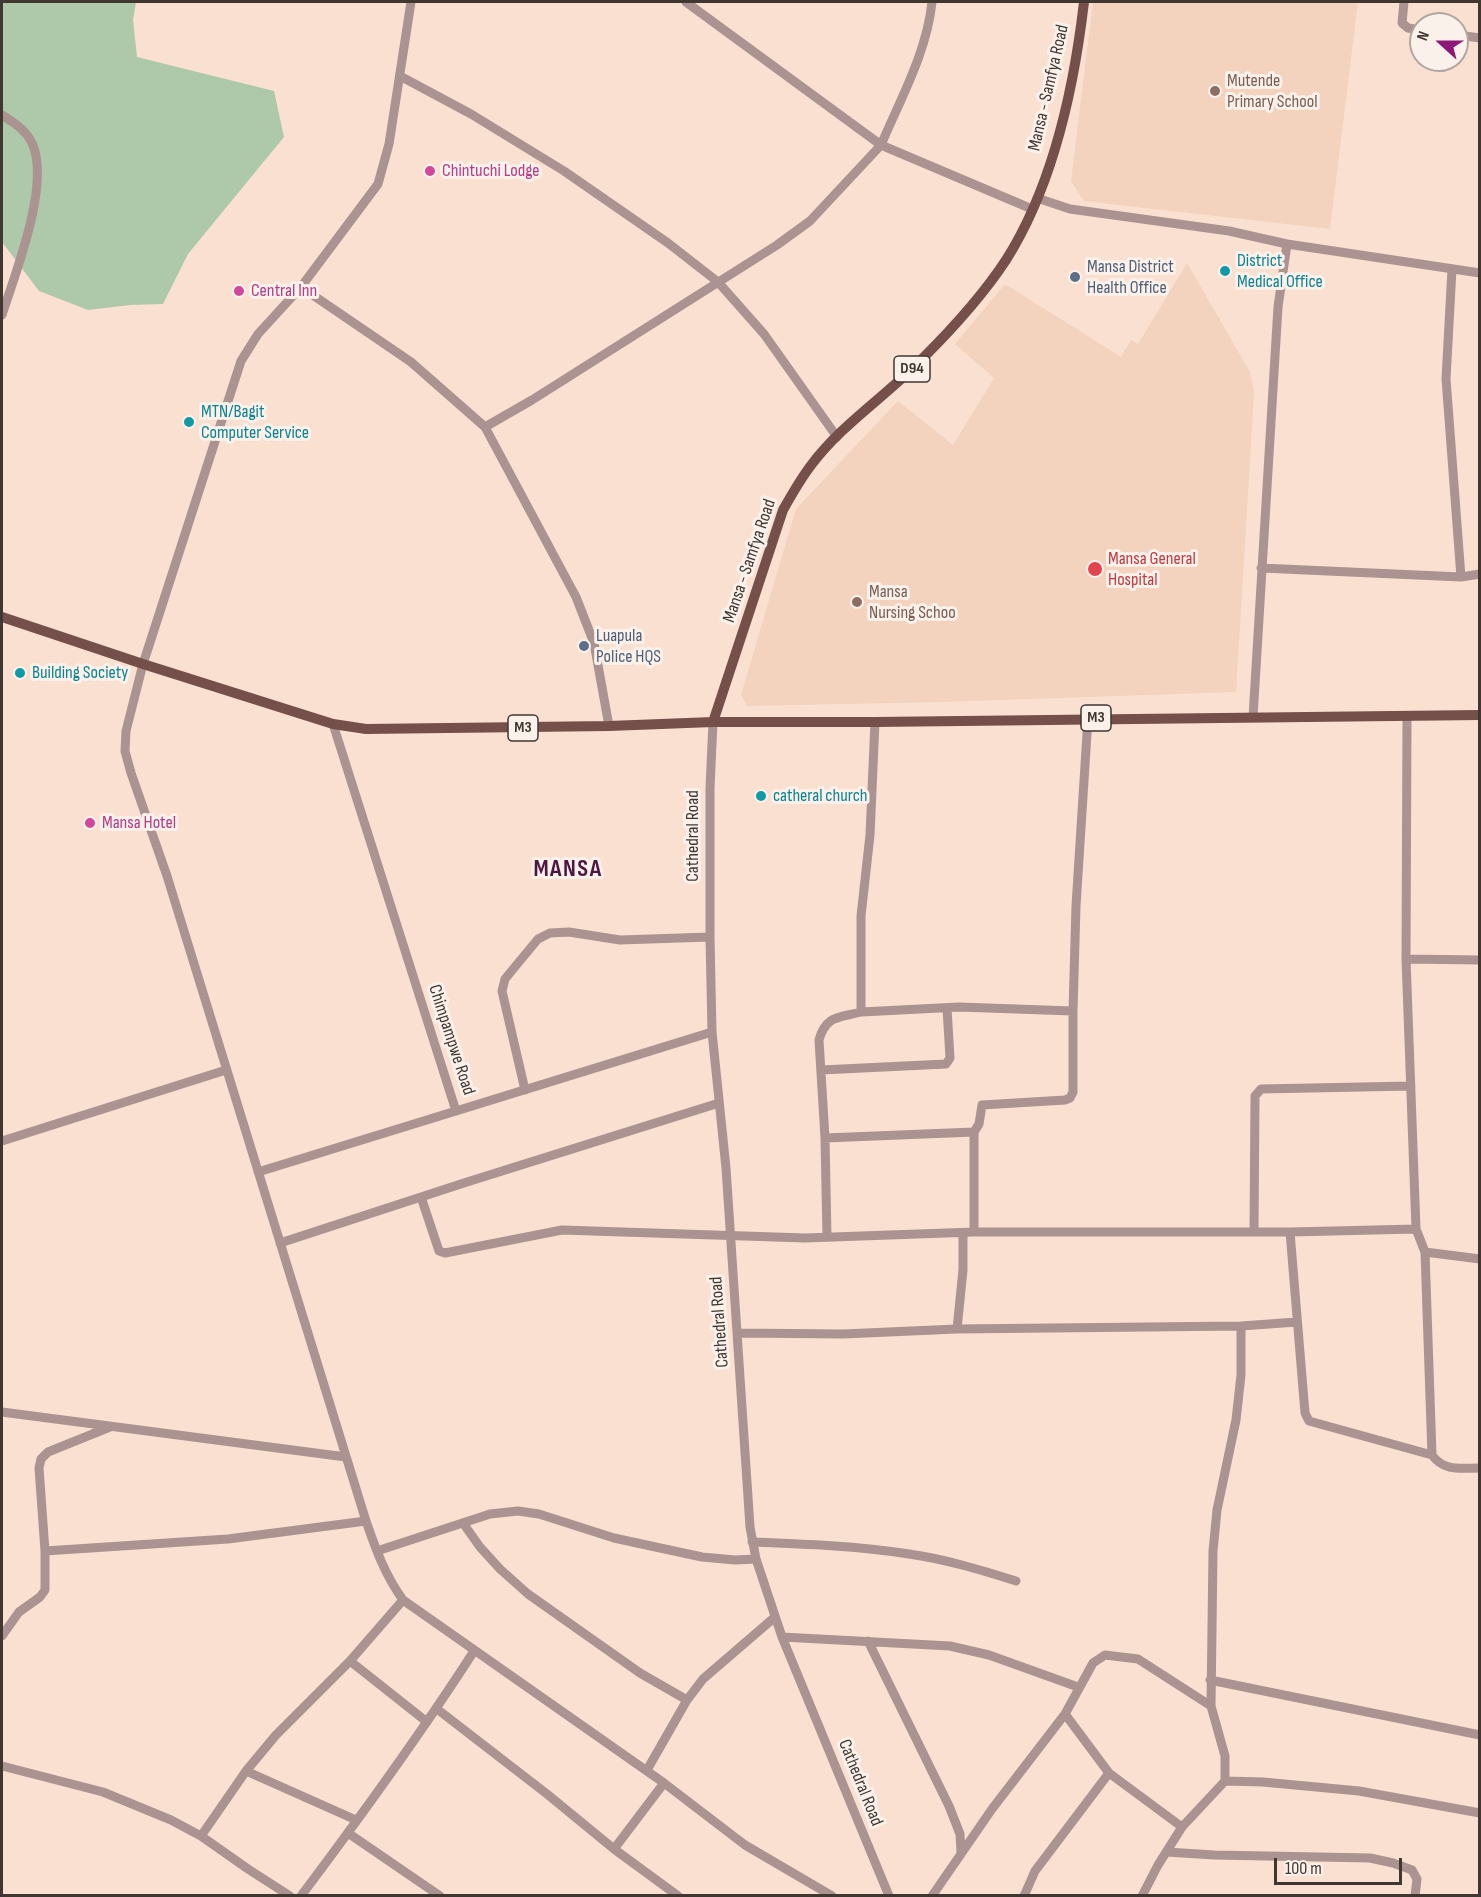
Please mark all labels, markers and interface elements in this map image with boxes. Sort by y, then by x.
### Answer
north arrow [1409,12,1469,72]
street label: Mansa - Samfya Road [1024,23,1074,153]
text: N [1413,29,1434,43]
place label: Mutende Primary School [1227,70,1318,112]
marker: Mutende Primary School [1208,84,1222,98]
place label: Chintuchi Lodge [442,160,540,182]
marker: Chintuchi Lodge [423,164,437,178]
place label: District Medical Office [1237,250,1323,292]
place label: Mansa District Health Office [1087,256,1174,298]
marker: District Medical Office [1218,264,1232,278]
marker: Mansa District Health Office [1068,270,1082,284]
place label: Central Inn [251,280,317,302]
marker: Central Inn [232,284,246,298]
road number: D94 [894,356,930,382]
place label: MTN/Bagit Computer Service [201,401,309,444]
marker: MTN/Bagit Computer Service [182,415,196,429]
street label: Mansa - Samfya Road [719,497,781,625]
place label: Mansa General Hospital [1108,548,1196,590]
marker: Mansa General Hospital [1086,560,1104,578]
place label: Mansa Nursing Schoo [869,581,956,624]
marker: Mansa Nursing Schoo [850,595,864,609]
place label: Luapula Police HQS [596,625,661,668]
marker: Luapula Police HQS [577,639,591,653]
place label: Building Society [32,662,128,684]
marker: Building Society [13,666,27,680]
road number: M3 [1081,705,1111,731]
road number: M3 [508,715,538,741]
place label: catheral church [773,785,868,807]
marker: catheral church [754,789,768,803]
street label: Cathedral Road [682,790,704,882]
place label: Mansa Hotel [102,812,176,834]
marker: Mansa Hotel [83,816,97,830]
district label: MANSA [533,856,603,884]
street label: Chimpampwe Road [423,982,479,1098]
street label: Cathedral Road [706,1276,734,1368]
street label: Cathedral Road [833,1737,887,1829]
scale bar [1277,1846,1404,1884]
text: 100 m [1285,1858,1322,1879]

